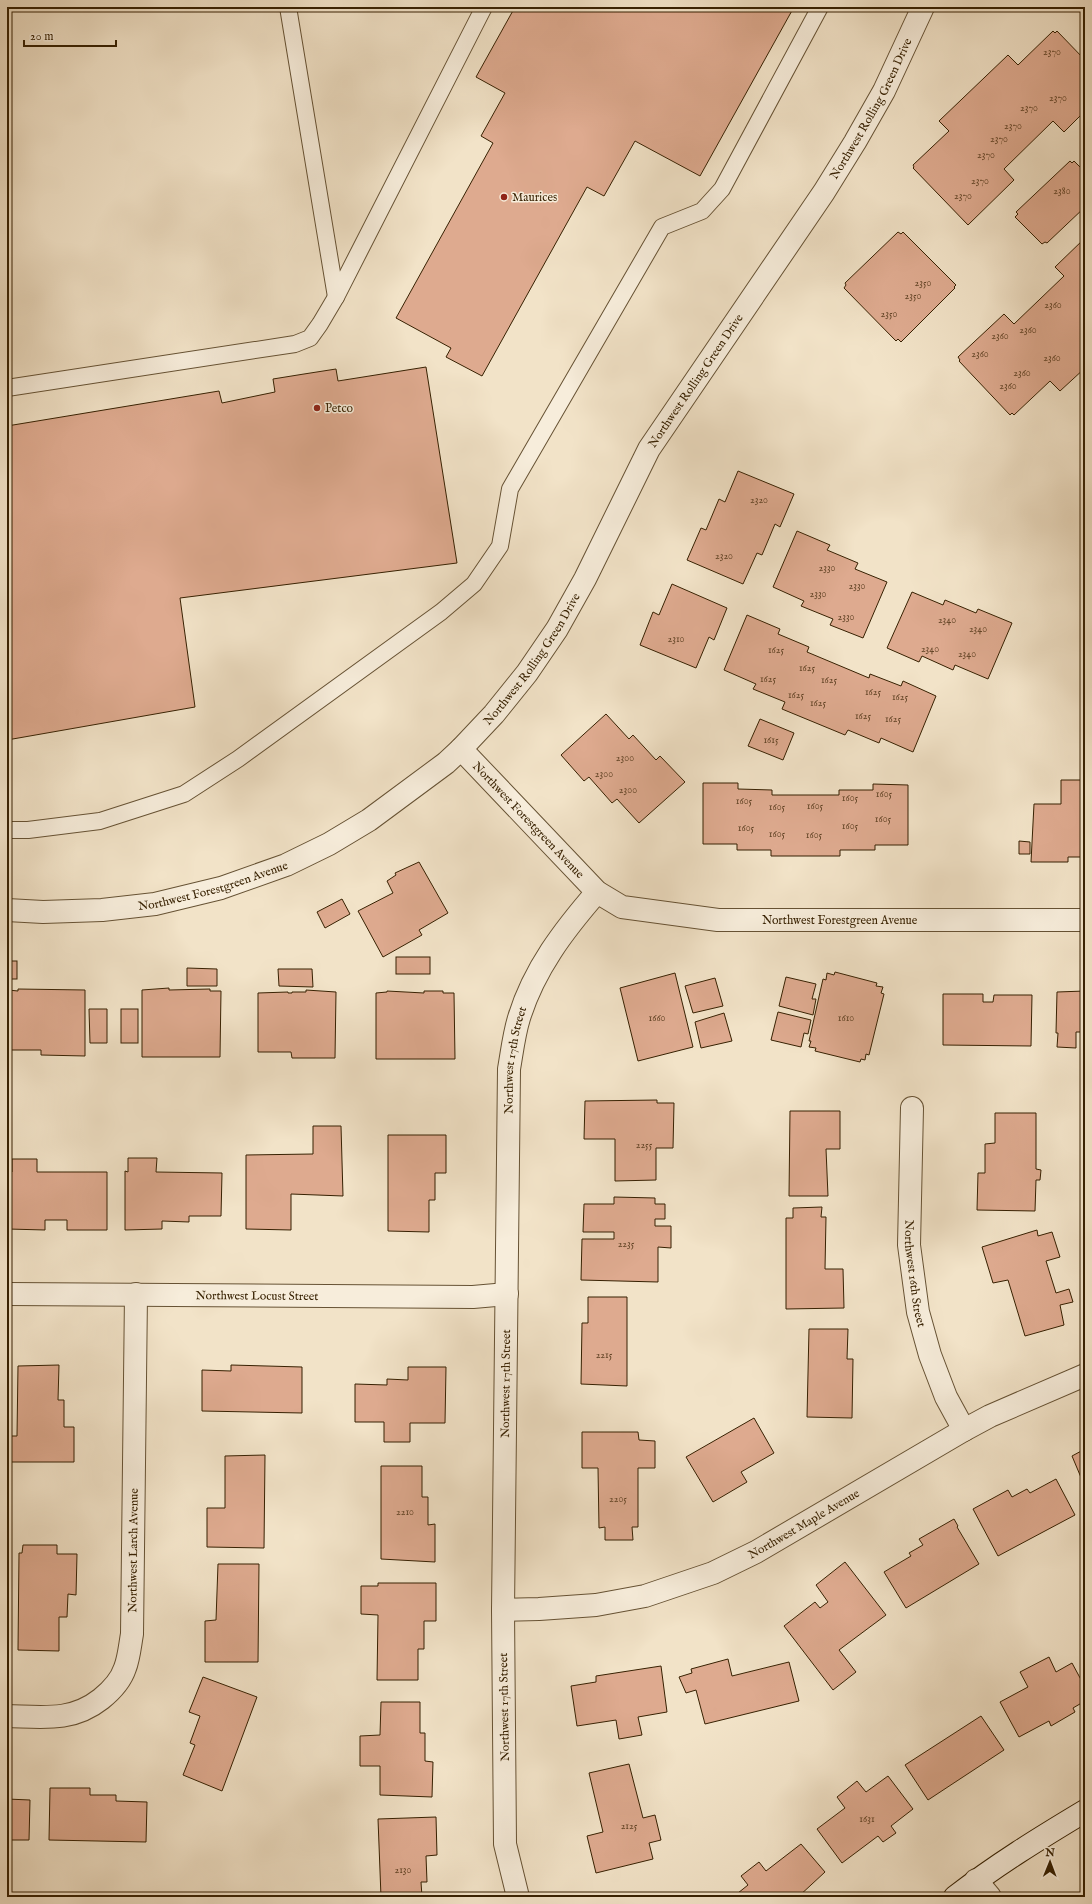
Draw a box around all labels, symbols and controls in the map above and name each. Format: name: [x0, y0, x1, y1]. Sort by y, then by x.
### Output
scale bar: [24, 22, 116, 48]
text: 20 m: [30, 29, 53, 44]
street label: Northwest Rolling Green Drive: [827, 35, 916, 182]
house number: 2370: [1043, 46, 1061, 59]
house number: 2370: [1049, 92, 1067, 105]
house number: 2370: [1020, 102, 1038, 115]
house number: 2370: [1004, 120, 1022, 133]
house number: 2370: [990, 133, 1008, 146]
house number: 2370: [977, 149, 995, 162]
house number: 2370: [971, 175, 989, 188]
house number: 2380: [1053, 185, 1071, 198]
place label: Maurices: [512, 190, 557, 205]
house number: 2370: [954, 190, 972, 203]
marker: Maurices: [499, 192, 509, 202]
house number: 2350: [915, 277, 932, 290]
house number: 2350: [905, 290, 922, 303]
house number: 2360: [1044, 299, 1062, 312]
house number: 2350: [881, 308, 898, 321]
street label: Northwest Rolling Green Drive: [645, 311, 747, 451]
house number: 2360: [1019, 324, 1037, 337]
house number: 2360: [991, 330, 1009, 343]
house number: 2360: [971, 348, 989, 361]
house number: 2360: [1043, 352, 1061, 365]
house number: 2360: [1013, 367, 1031, 380]
house number: 2360: [999, 380, 1017, 393]
place label: Petco: [325, 401, 354, 416]
marker: Petco: [312, 403, 322, 413]
house number: 2320: [750, 494, 768, 507]
house number: 2320: [715, 550, 733, 563]
house number: 2330: [818, 562, 836, 575]
house number: 2330: [848, 580, 866, 593]
house number: 2330: [809, 588, 827, 601]
street label: Northwest Rolling Green Drive: [480, 590, 584, 729]
house number: 2330: [837, 611, 855, 624]
house number: 2340: [938, 614, 956, 627]
house number: 2340: [969, 623, 987, 636]
house number: 2310: [667, 633, 685, 646]
house number: 2340: [921, 643, 939, 656]
house number: 1625: [768, 644, 784, 657]
house number: 2340: [958, 648, 976, 661]
house number: 1625: [799, 662, 815, 675]
house number: 1625: [760, 673, 776, 686]
house number: 1625: [821, 674, 837, 687]
house number: 1625: [865, 686, 881, 699]
house number: 1625: [788, 689, 804, 702]
house number: 1625: [892, 691, 908, 704]
house number: 1625: [810, 697, 826, 710]
house number: 1625: [855, 710, 871, 723]
house number: 1625: [885, 713, 901, 726]
house number: 1615: [763, 734, 779, 747]
house number: 2300: [616, 752, 634, 765]
street label: Northwest Forestgreen Avenue: [469, 759, 588, 882]
house number: 2300: [595, 768, 613, 781]
house number: 2300: [619, 784, 637, 797]
house number: 1605: [876, 788, 893, 801]
house number: 1605: [842, 792, 859, 805]
house number: 1605: [736, 795, 753, 808]
house number: 1605: [807, 800, 824, 813]
house number: 1605: [769, 801, 786, 814]
house number: 1605: [875, 813, 892, 826]
house number: 1605: [842, 820, 859, 833]
house number: 1605: [738, 822, 755, 835]
house number: 1605: [769, 828, 786, 841]
house number: 1605: [806, 829, 823, 842]
street label: Northwest Forestgreen Avenue: [137, 858, 290, 914]
street label: Northwest Forestgreen Avenue: [762, 913, 918, 928]
street label: Northwest 17th Street: [502, 1005, 530, 1114]
house number: 1660: [648, 1012, 666, 1025]
house number: 1610: [838, 1012, 854, 1025]
house number: 2255: [636, 1139, 653, 1152]
street label: Northwest 16th Street: [901, 1220, 929, 1329]
house number: 2235: [618, 1238, 635, 1251]
street label: Northwest Locust Street: [196, 1288, 318, 1304]
street label: Northwest 17th Street: [498, 1329, 514, 1438]
house number: 2215: [596, 1349, 613, 1362]
street label: Northwest Maple Avenue: [746, 1486, 863, 1563]
street label: Northwest Larch Avenue: [125, 1488, 142, 1613]
house number: 2205: [609, 1493, 627, 1506]
house number: 2210: [396, 1506, 414, 1519]
street label: Northwest 17th Street: [496, 1653, 513, 1761]
house number: 1631: [859, 1813, 875, 1826]
house number: 2125: [621, 1820, 638, 1833]
north arrow: [1030, 1842, 1070, 1882]
text: N: [1044, 1846, 1056, 1860]
house number: 2130: [394, 1864, 412, 1877]

